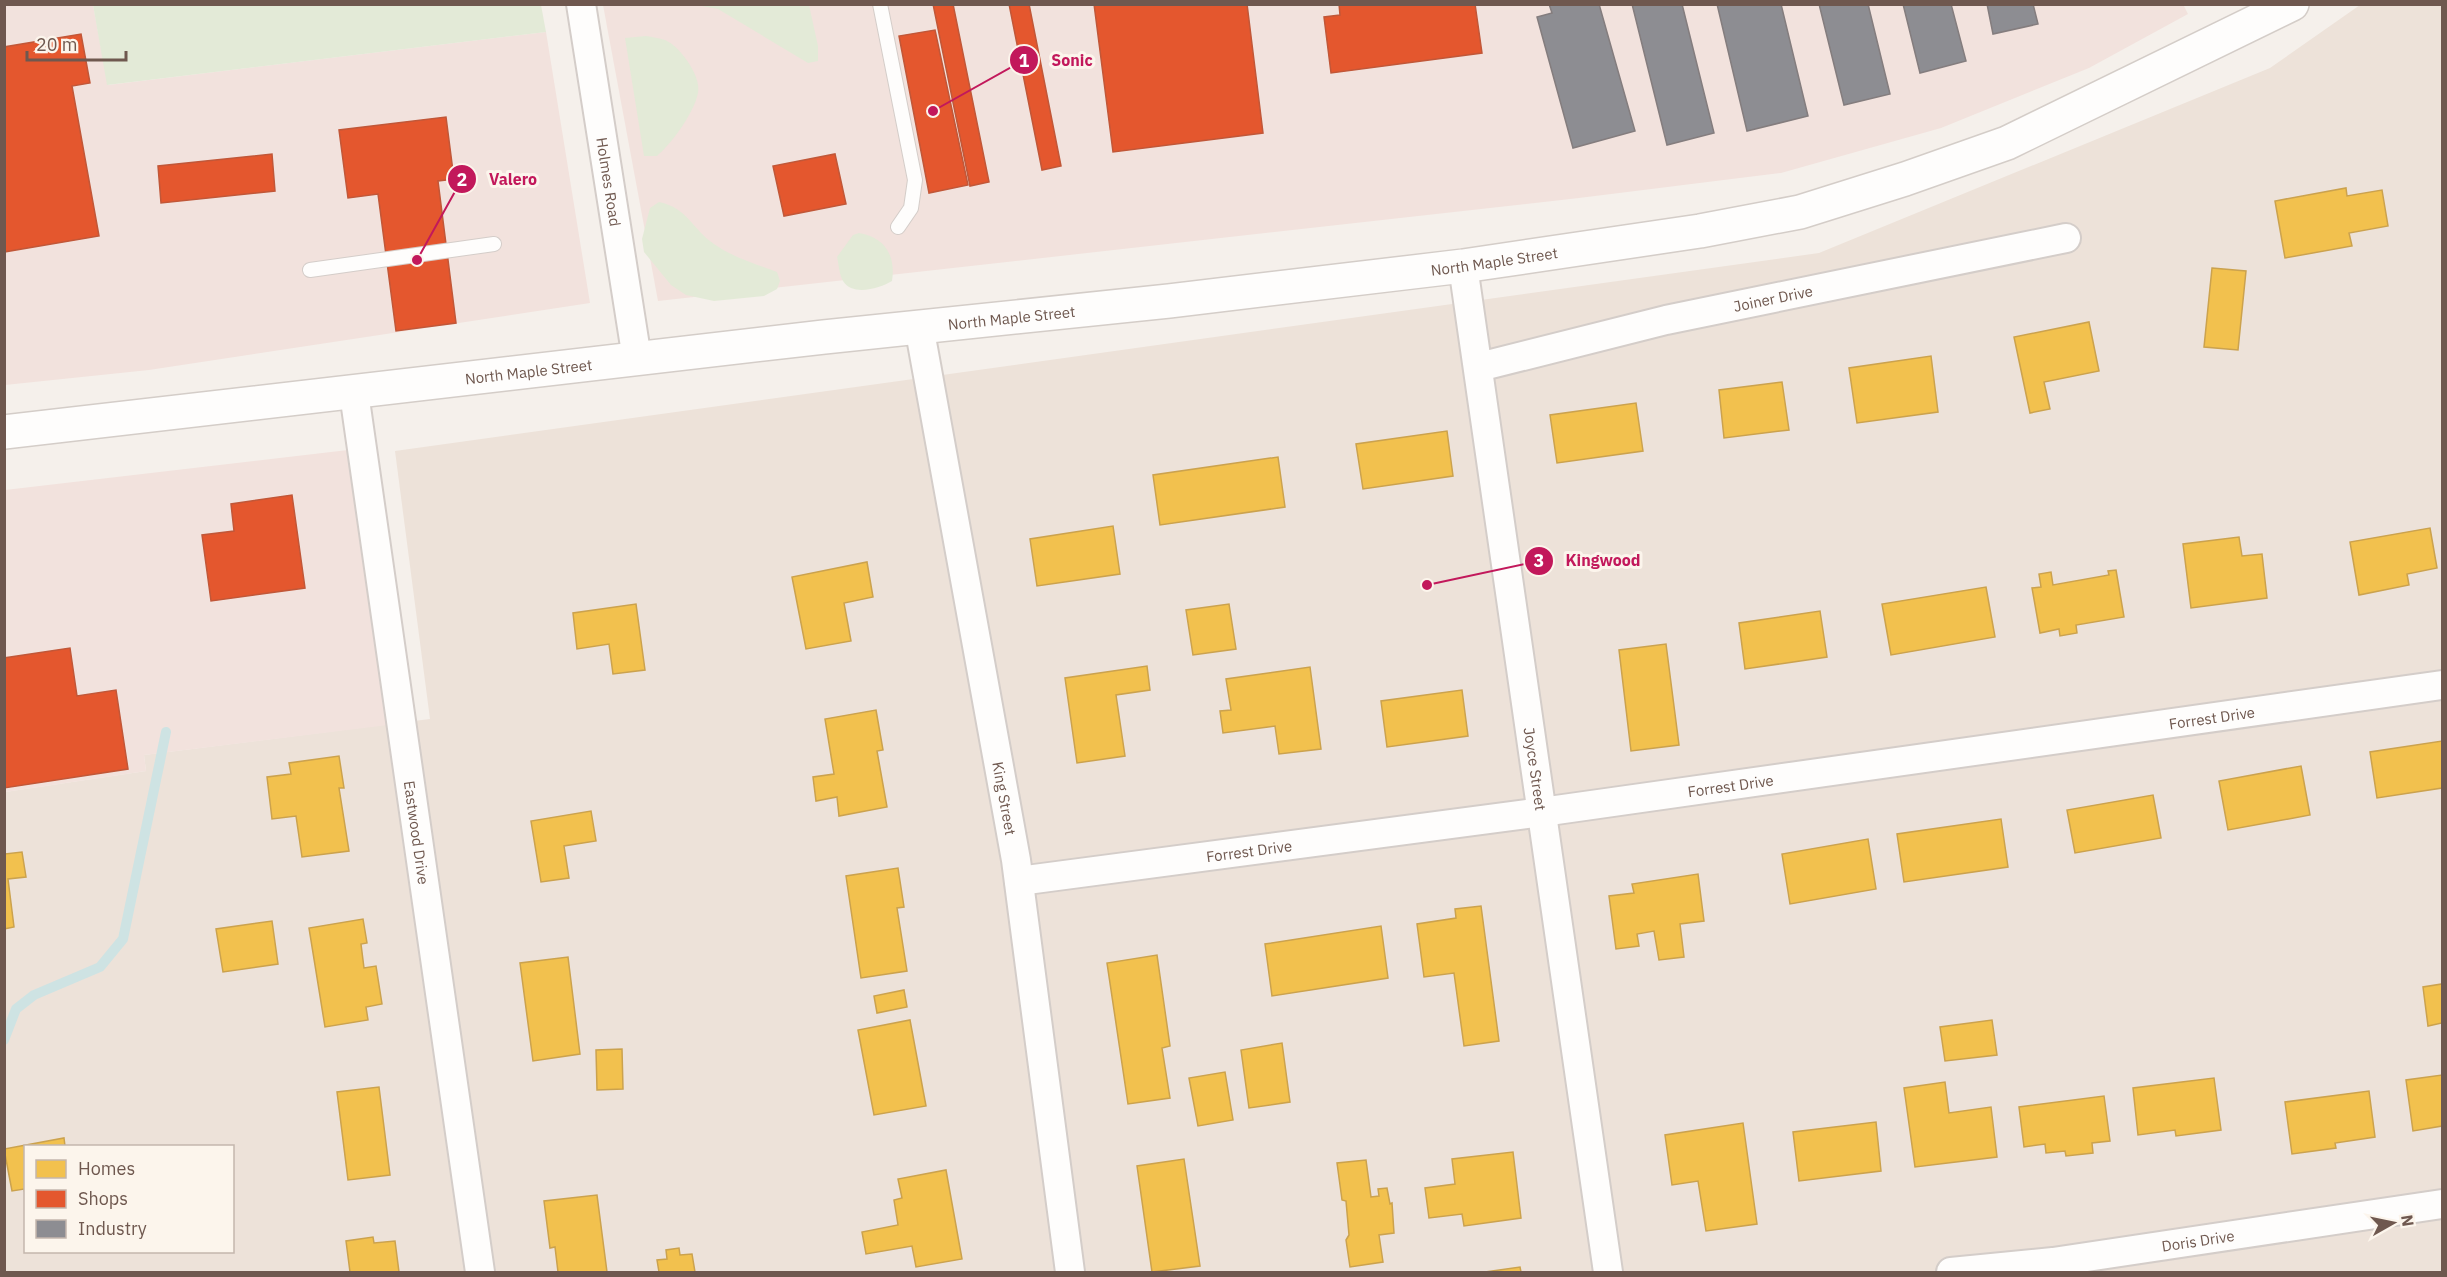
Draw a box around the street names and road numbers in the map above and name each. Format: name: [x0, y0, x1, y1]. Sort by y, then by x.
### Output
street label: Holmes Road: [593, 136, 625, 228]
street label: North Maple Street: [1430, 243, 1559, 279]
street label: Joiner Drive: [1732, 281, 1814, 315]
street label: North Maple Street: [947, 301, 1076, 334]
street label: North Maple Street: [464, 354, 593, 388]
street label: Forrest Drive: [2168, 702, 2256, 733]
street label: Joyce Street: [1520, 726, 1551, 812]
street label: King Street: [989, 760, 1021, 837]
street label: Forrest Drive: [1686, 770, 1775, 801]
street label: Eastwood Drive: [400, 779, 434, 886]
street label: Forrest Drive: [1205, 836, 1293, 866]
street label: Doris Drive: [2160, 1226, 2236, 1255]

